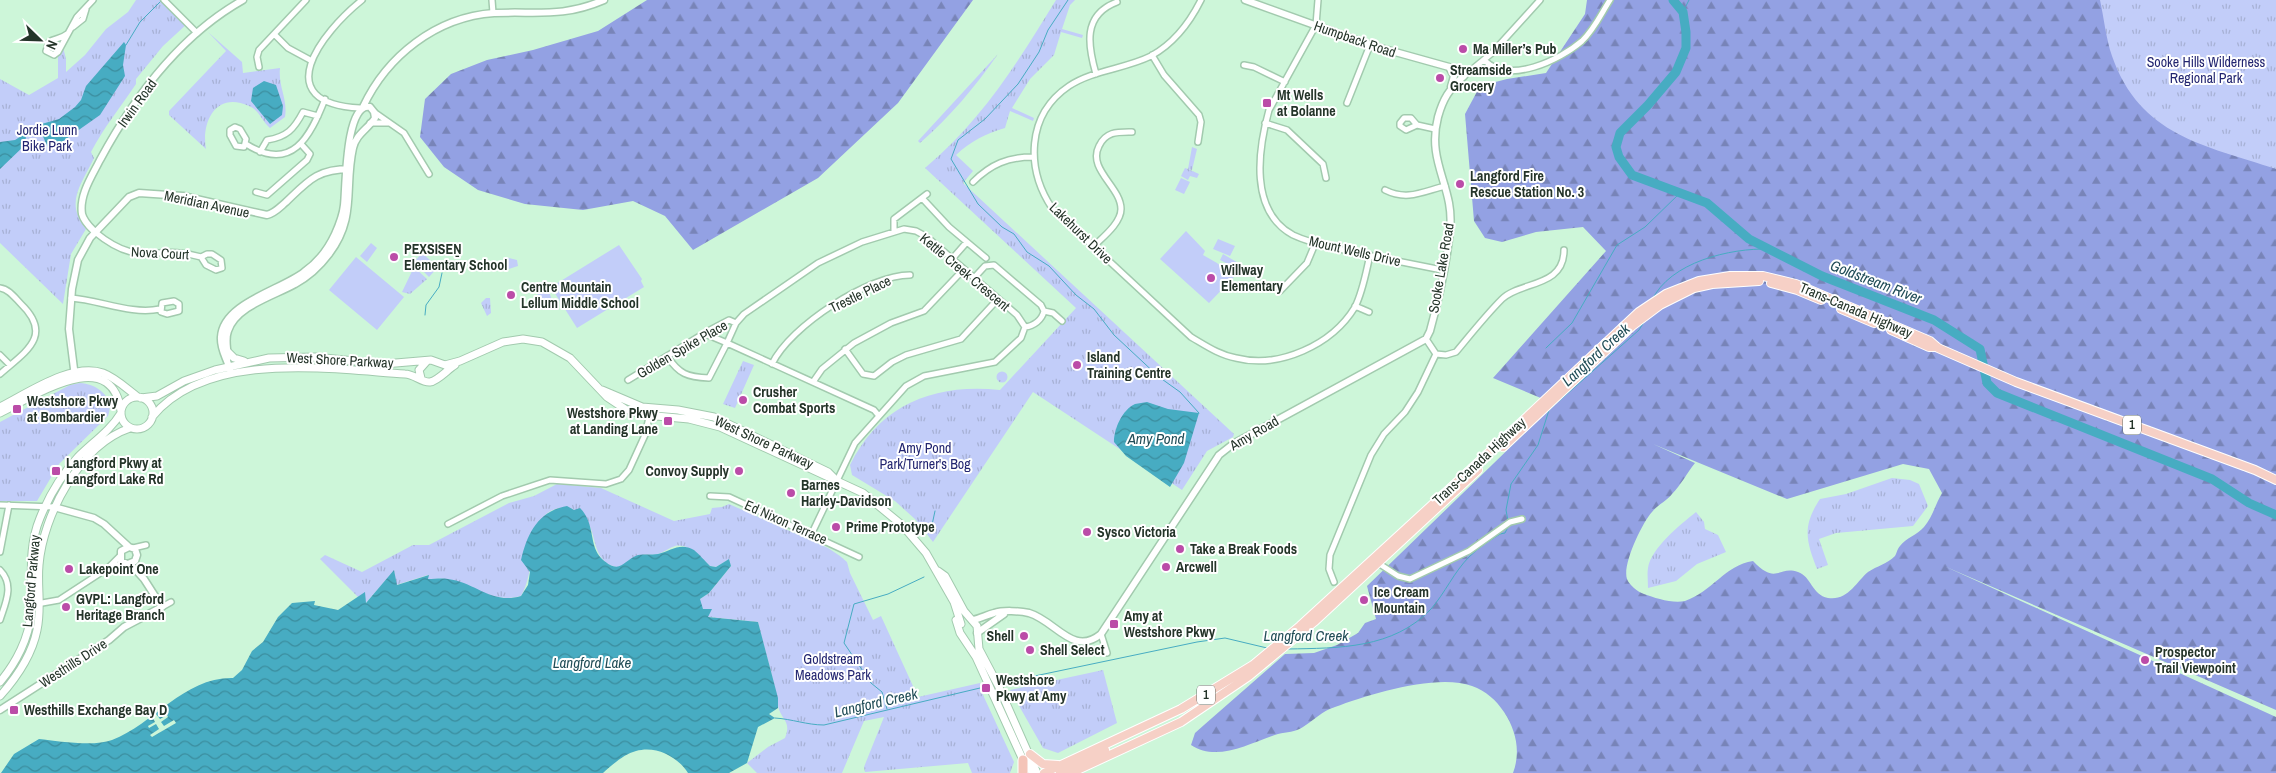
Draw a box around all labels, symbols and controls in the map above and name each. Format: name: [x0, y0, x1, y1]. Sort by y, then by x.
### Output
north arrow: [15, 15, 65, 65]
street label: Humpback Road: [1312, 17, 1398, 61]
text: N: [42, 38, 62, 52]
place label: Ma Miller’s Pub: [1473, 40, 1557, 58]
marker: Ma Miller’s Pub: [1457, 43, 1469, 55]
park label: Sooke Hills Wilderness Regional Park: [2147, 53, 2266, 87]
place label: Streamside Grocery: [1450, 61, 1512, 95]
marker: Streamside Grocery: [1434, 72, 1446, 84]
street label: Irwin Road: [113, 75, 161, 131]
place label: Mt Wells at Bolanne: [1277, 86, 1336, 120]
marker: Mt Wells at Bolanne: [1261, 97, 1273, 109]
park label: Jordie Lunn Bike Park: [17, 121, 77, 155]
place label: Langford Fire Rescue Station No. 3: [1470, 167, 1584, 201]
marker: Langford Fire Rescue Station No. 3: [1454, 178, 1466, 190]
street label: Meridian Avenue: [163, 186, 251, 222]
street label: Lakehurst Drive: [1046, 198, 1116, 268]
street label: Sooke Lake Road: [1424, 221, 1458, 315]
street label: Kettle Creek Crescent: [916, 229, 1014, 315]
street label: Mount Wells Drive: [1307, 232, 1403, 270]
place label: PEXSISEṈ Elementary School: [404, 240, 507, 274]
street label: Nova Court: [131, 242, 189, 264]
marker: PEXSISEṈ Elementary School: [388, 251, 400, 263]
water label: Goldstream River: [1827, 254, 1926, 309]
place label: Willway Elementary: [1221, 261, 1284, 295]
street label: Trestle Place: [826, 271, 894, 317]
marker: Willway Elementary: [1205, 272, 1217, 284]
place label: Centre Mountain Lellum Middle School: [521, 278, 639, 312]
street label: Trans-Canada Highway: [1797, 278, 1915, 342]
marker: Centre Mountain Lellum Middle School: [505, 289, 517, 301]
street label: Golden Spike Place: [634, 316, 730, 382]
water label: Langford Creek: [1557, 318, 1635, 391]
street label: West Shore Parkway: [286, 348, 394, 372]
place label: Island Training Centre: [1087, 348, 1171, 382]
marker: Island Training Centre: [1071, 359, 1083, 371]
place label: Crusher Combat Sports: [753, 383, 835, 417]
place label: Westshore Pkwy at Bombardier: [27, 392, 119, 426]
marker: Crusher Combat Sports: [737, 394, 749, 406]
marker: Westshore Pkwy at Bombardier: [11, 403, 23, 415]
place label: Westshore Pkwy at Landing Lane: [567, 404, 659, 438]
street label: West Shore Parkway: [712, 411, 817, 473]
street label: Amy Road: [1225, 412, 1282, 455]
street label: Trans-Canada Highway: [1429, 413, 1530, 509]
marker: Westshore Pkwy at Landing Lane: [662, 415, 674, 427]
road number: 1: [2123, 416, 2141, 434]
water label: Amy Pond: [1127, 428, 1185, 449]
park label: Amy Pond Park/Turner's Bog: [879, 439, 971, 473]
place label: Langford Pkwy at Langford Lake Rd: [66, 454, 164, 488]
place label: Convoy Supply: [645, 462, 730, 480]
marker: Langford Pkwy at Langford Lake Rd: [50, 465, 62, 477]
marker: Convoy Supply: [733, 465, 745, 477]
place label: Barnes Harley-Davidson: [801, 476, 892, 510]
marker: Barnes Harley-Davidson: [785, 487, 797, 499]
street label: Ed Nixon Terrace: [742, 496, 830, 548]
place label: Prime Prototype: [846, 518, 935, 536]
marker: Prime Prototype: [830, 521, 842, 533]
place label: Sysco Victoria: [1097, 523, 1177, 541]
marker: Sysco Victoria: [1081, 526, 1093, 538]
street label: Langford Parkway: [18, 534, 44, 628]
place label: Take a Break Foods: [1190, 540, 1297, 558]
marker: Take a Break Foods: [1174, 543, 1186, 555]
place label: Arcwell: [1176, 558, 1217, 576]
place label: Lakepoint One: [79, 560, 159, 578]
marker: Arcwell: [1160, 561, 1172, 573]
marker: Lakepoint One: [63, 563, 75, 575]
place label: Ice Cream Mountain: [1374, 583, 1429, 617]
place label: GVPL: Langford Heritage Branch: [76, 590, 165, 624]
marker: Ice Cream Mountain: [1358, 594, 1370, 606]
marker: GVPL: Langford Heritage Branch: [60, 601, 72, 613]
place label: Amy at Westshore Pkwy: [1124, 607, 1216, 641]
marker: Amy at Westshore Pkwy: [1108, 618, 1120, 630]
water label: Langford Creek: [1264, 625, 1349, 646]
place label: Shell: [987, 627, 1014, 645]
marker: Shell: [1018, 630, 1030, 642]
street label: Westhills Drive: [36, 634, 110, 692]
place label: Shell Select: [1040, 641, 1105, 659]
place label: Prospector Trail Viewpoint: [2155, 643, 2236, 677]
marker: Shell Select: [1024, 644, 1036, 656]
park label: Goldstream Meadows Park: [795, 650, 871, 684]
water label: Langford Lake: [553, 652, 631, 673]
marker: Prospector Trail Viewpoint: [2139, 654, 2151, 666]
place label: Westshore Pkwy at Amy: [996, 671, 1067, 705]
marker: Westshore Pkwy at Amy: [980, 682, 992, 694]
water label: Langford Creek: [832, 683, 920, 722]
road number: 1: [1197, 686, 1215, 704]
place label: Westhills Exchange Bay D: [24, 701, 167, 719]
marker: Westhills Exchange Bay D: [8, 704, 20, 716]

